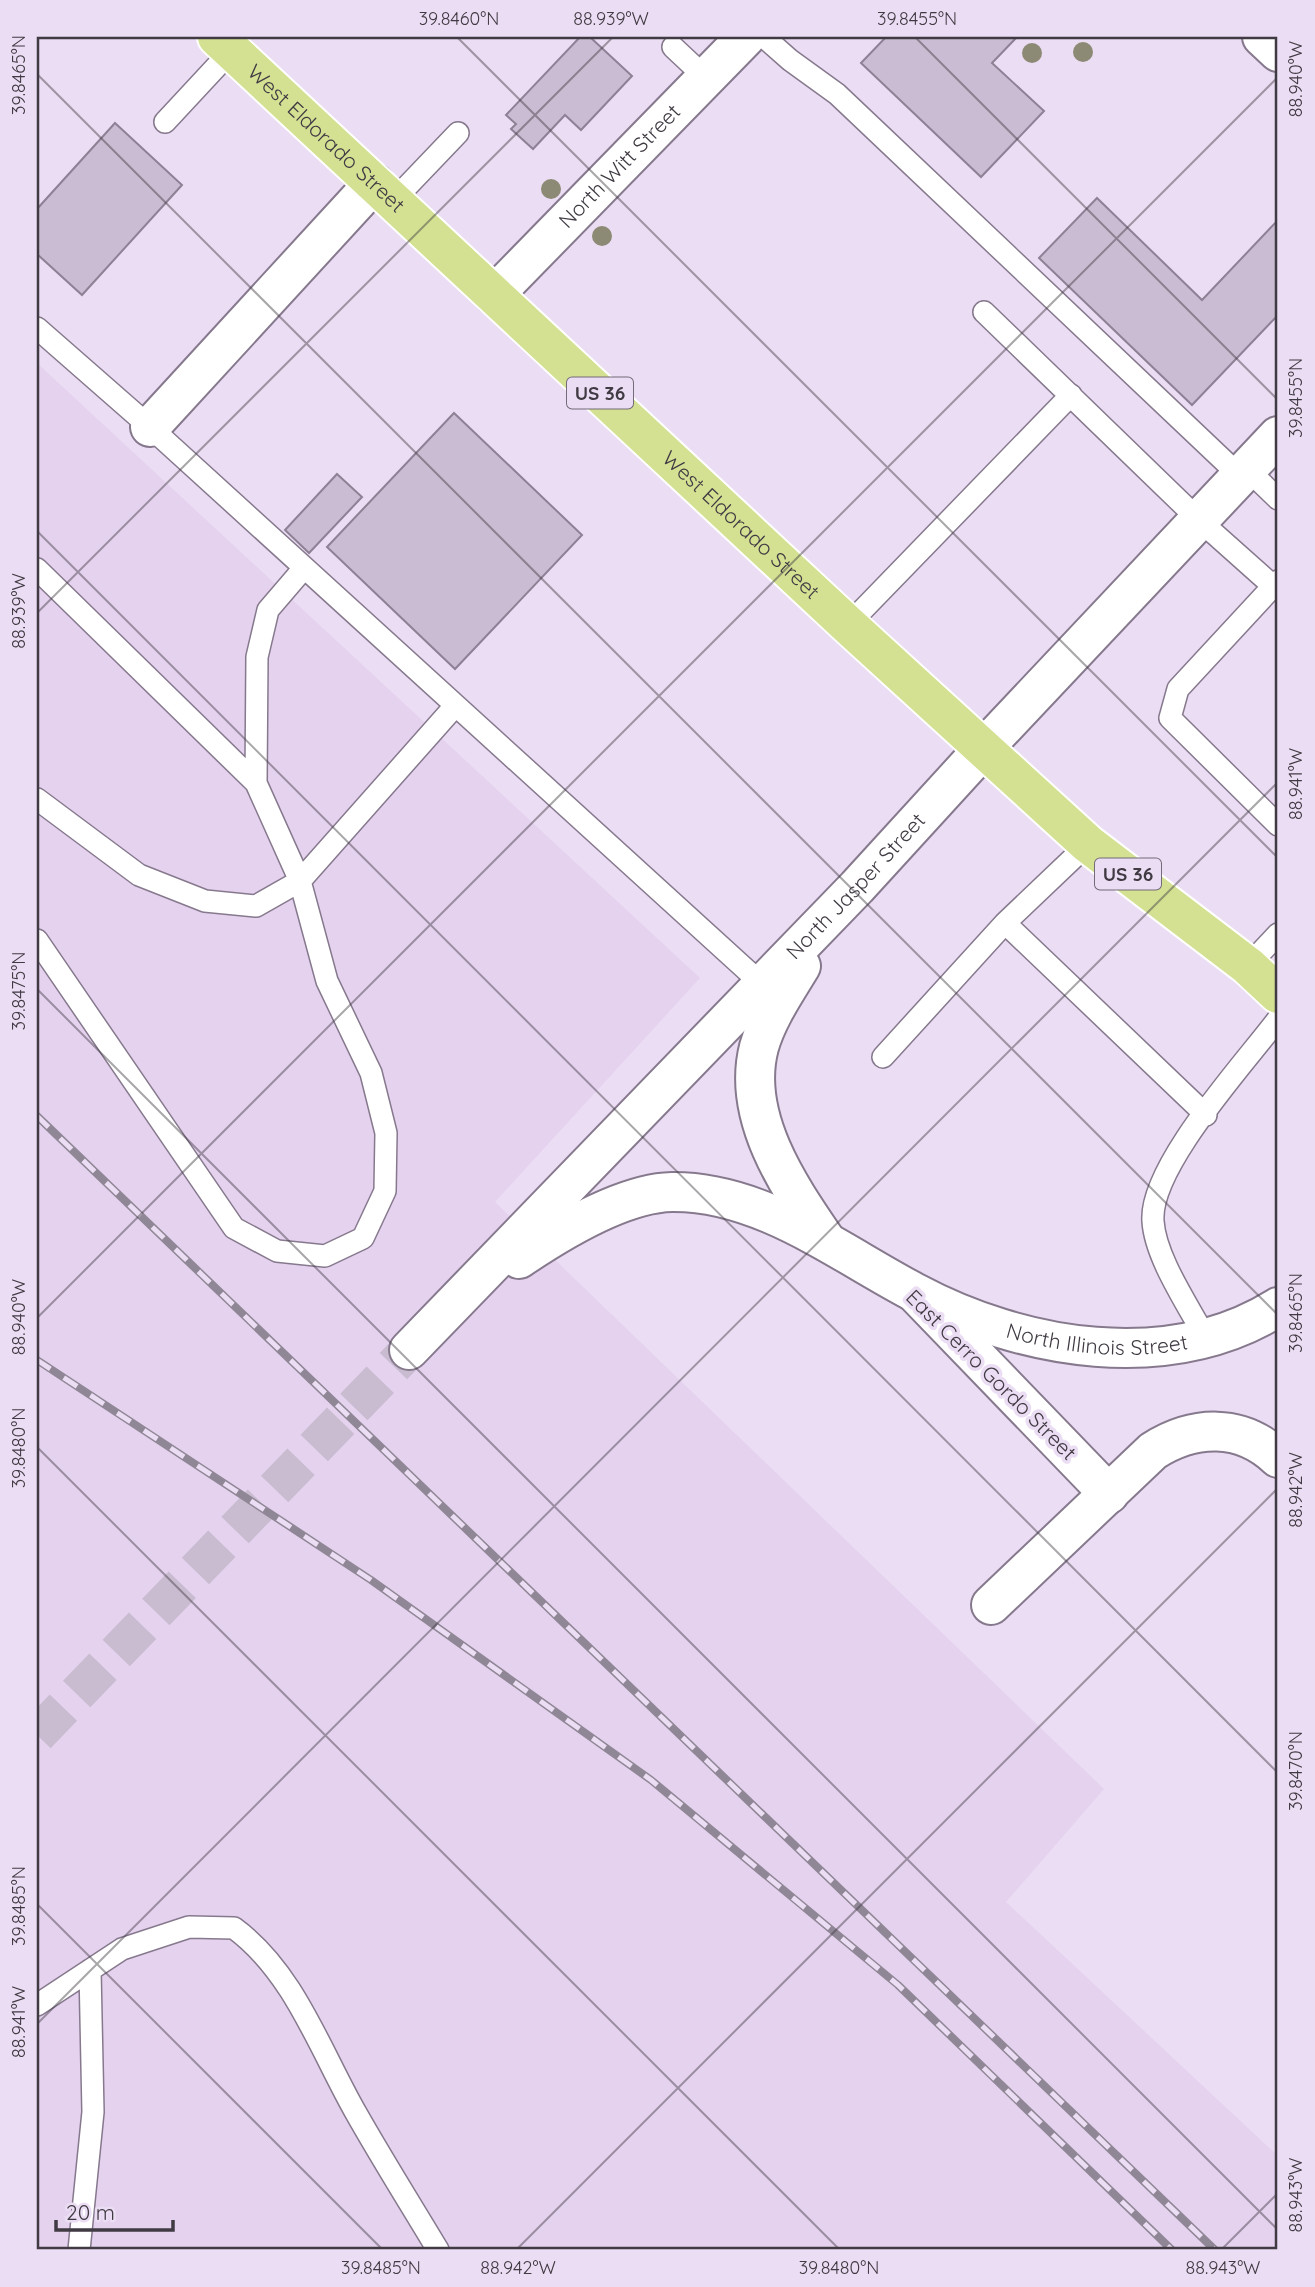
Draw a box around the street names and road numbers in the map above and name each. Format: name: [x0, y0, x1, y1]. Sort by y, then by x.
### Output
street label: West Eldorado Street: [243, 58, 411, 217]
street label: North Witt Street: [553, 98, 685, 233]
road number: US 36: [567, 378, 633, 408]
street label: West Eldorado Street: [657, 445, 826, 604]
street label: North Jasper Street: [780, 807, 930, 964]
road number: US 36: [1095, 859, 1161, 890]
street label: East Cerro Gordo Street: [901, 1284, 1082, 1465]
street label: North Illinois Street: [1004, 1317, 1190, 1360]

